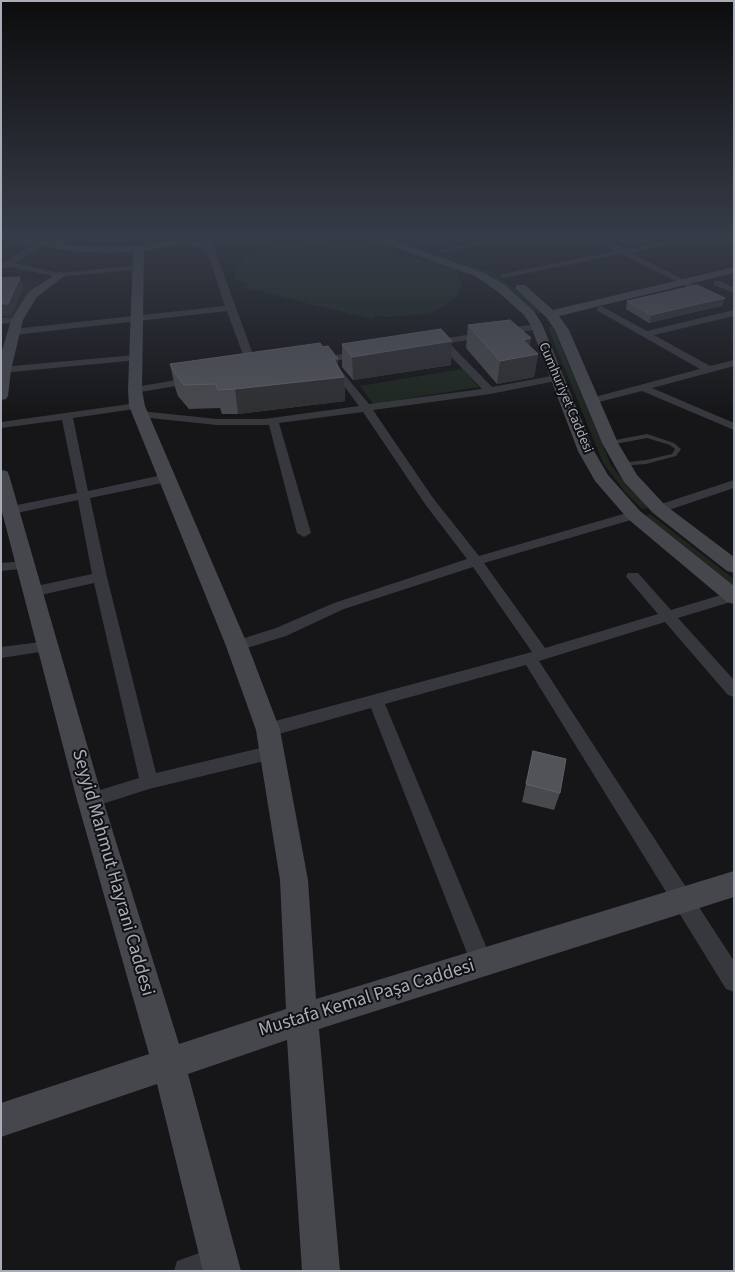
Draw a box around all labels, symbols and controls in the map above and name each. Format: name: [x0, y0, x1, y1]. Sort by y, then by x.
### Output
street label: Cumhuriyet Caddesi: [534, 340, 596, 456]
street label: Seyyid Mahmut Hayrani Caddesi: [66, 747, 158, 999]
street label: Mustafa Kemal Paşa Caddesi: [256, 955, 478, 1043]

